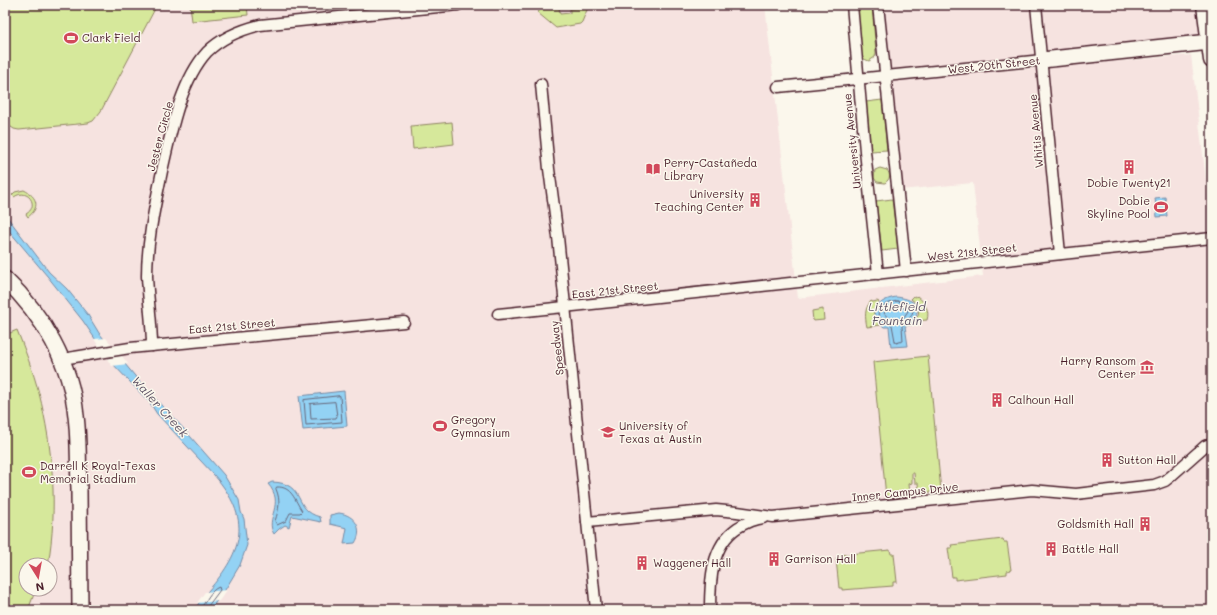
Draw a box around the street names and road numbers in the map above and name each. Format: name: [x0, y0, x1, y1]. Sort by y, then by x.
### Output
street label: West 20th Street: [947, 52, 1041, 77]
street label: University Avenue: [839, 92, 864, 189]
street label: Whitis Avenue: [1025, 93, 1046, 169]
street label: Jester Circle: [143, 99, 176, 172]
street label: West 21st Street: [926, 239, 1018, 264]
street label: East 21st Street: [571, 277, 659, 301]
street label: East 21st Street: [188, 314, 276, 337]
street label: Speedway: [546, 320, 567, 376]
street label: Inner Campus Drive: [851, 478, 959, 505]

